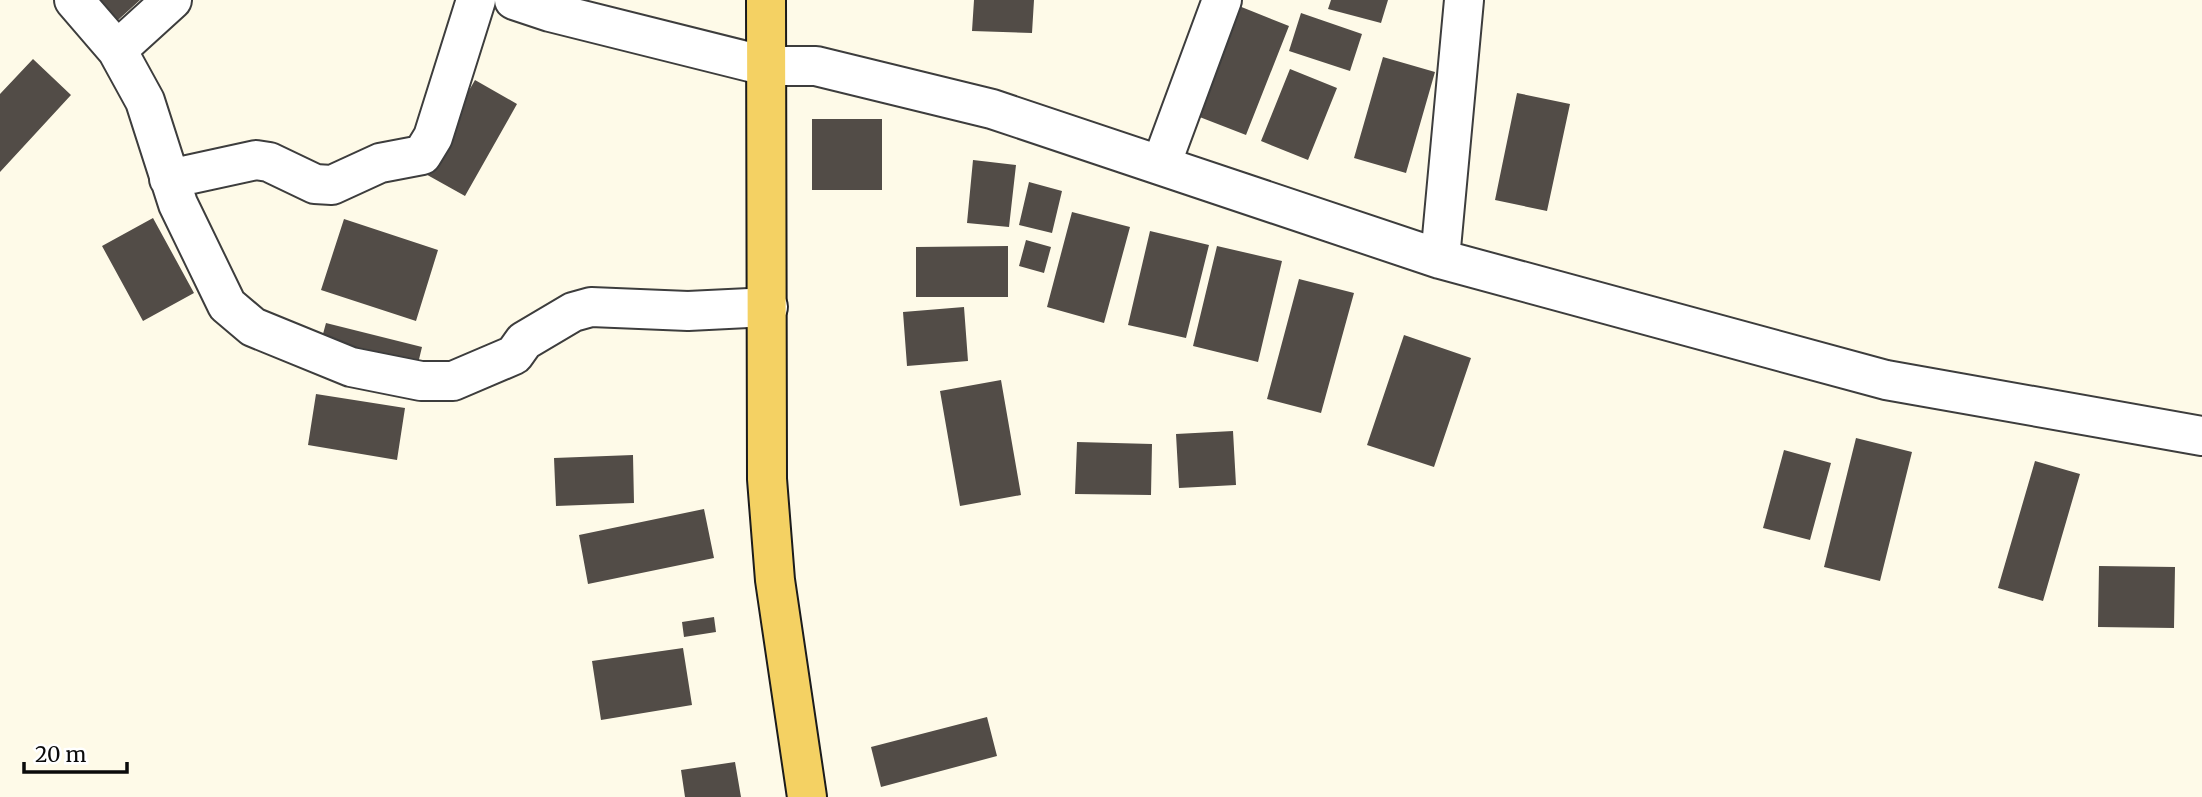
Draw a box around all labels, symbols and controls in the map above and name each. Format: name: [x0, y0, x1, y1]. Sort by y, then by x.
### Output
scale bar: [24, 730, 128, 774]
text: 20 m: [35, 741, 87, 768]

